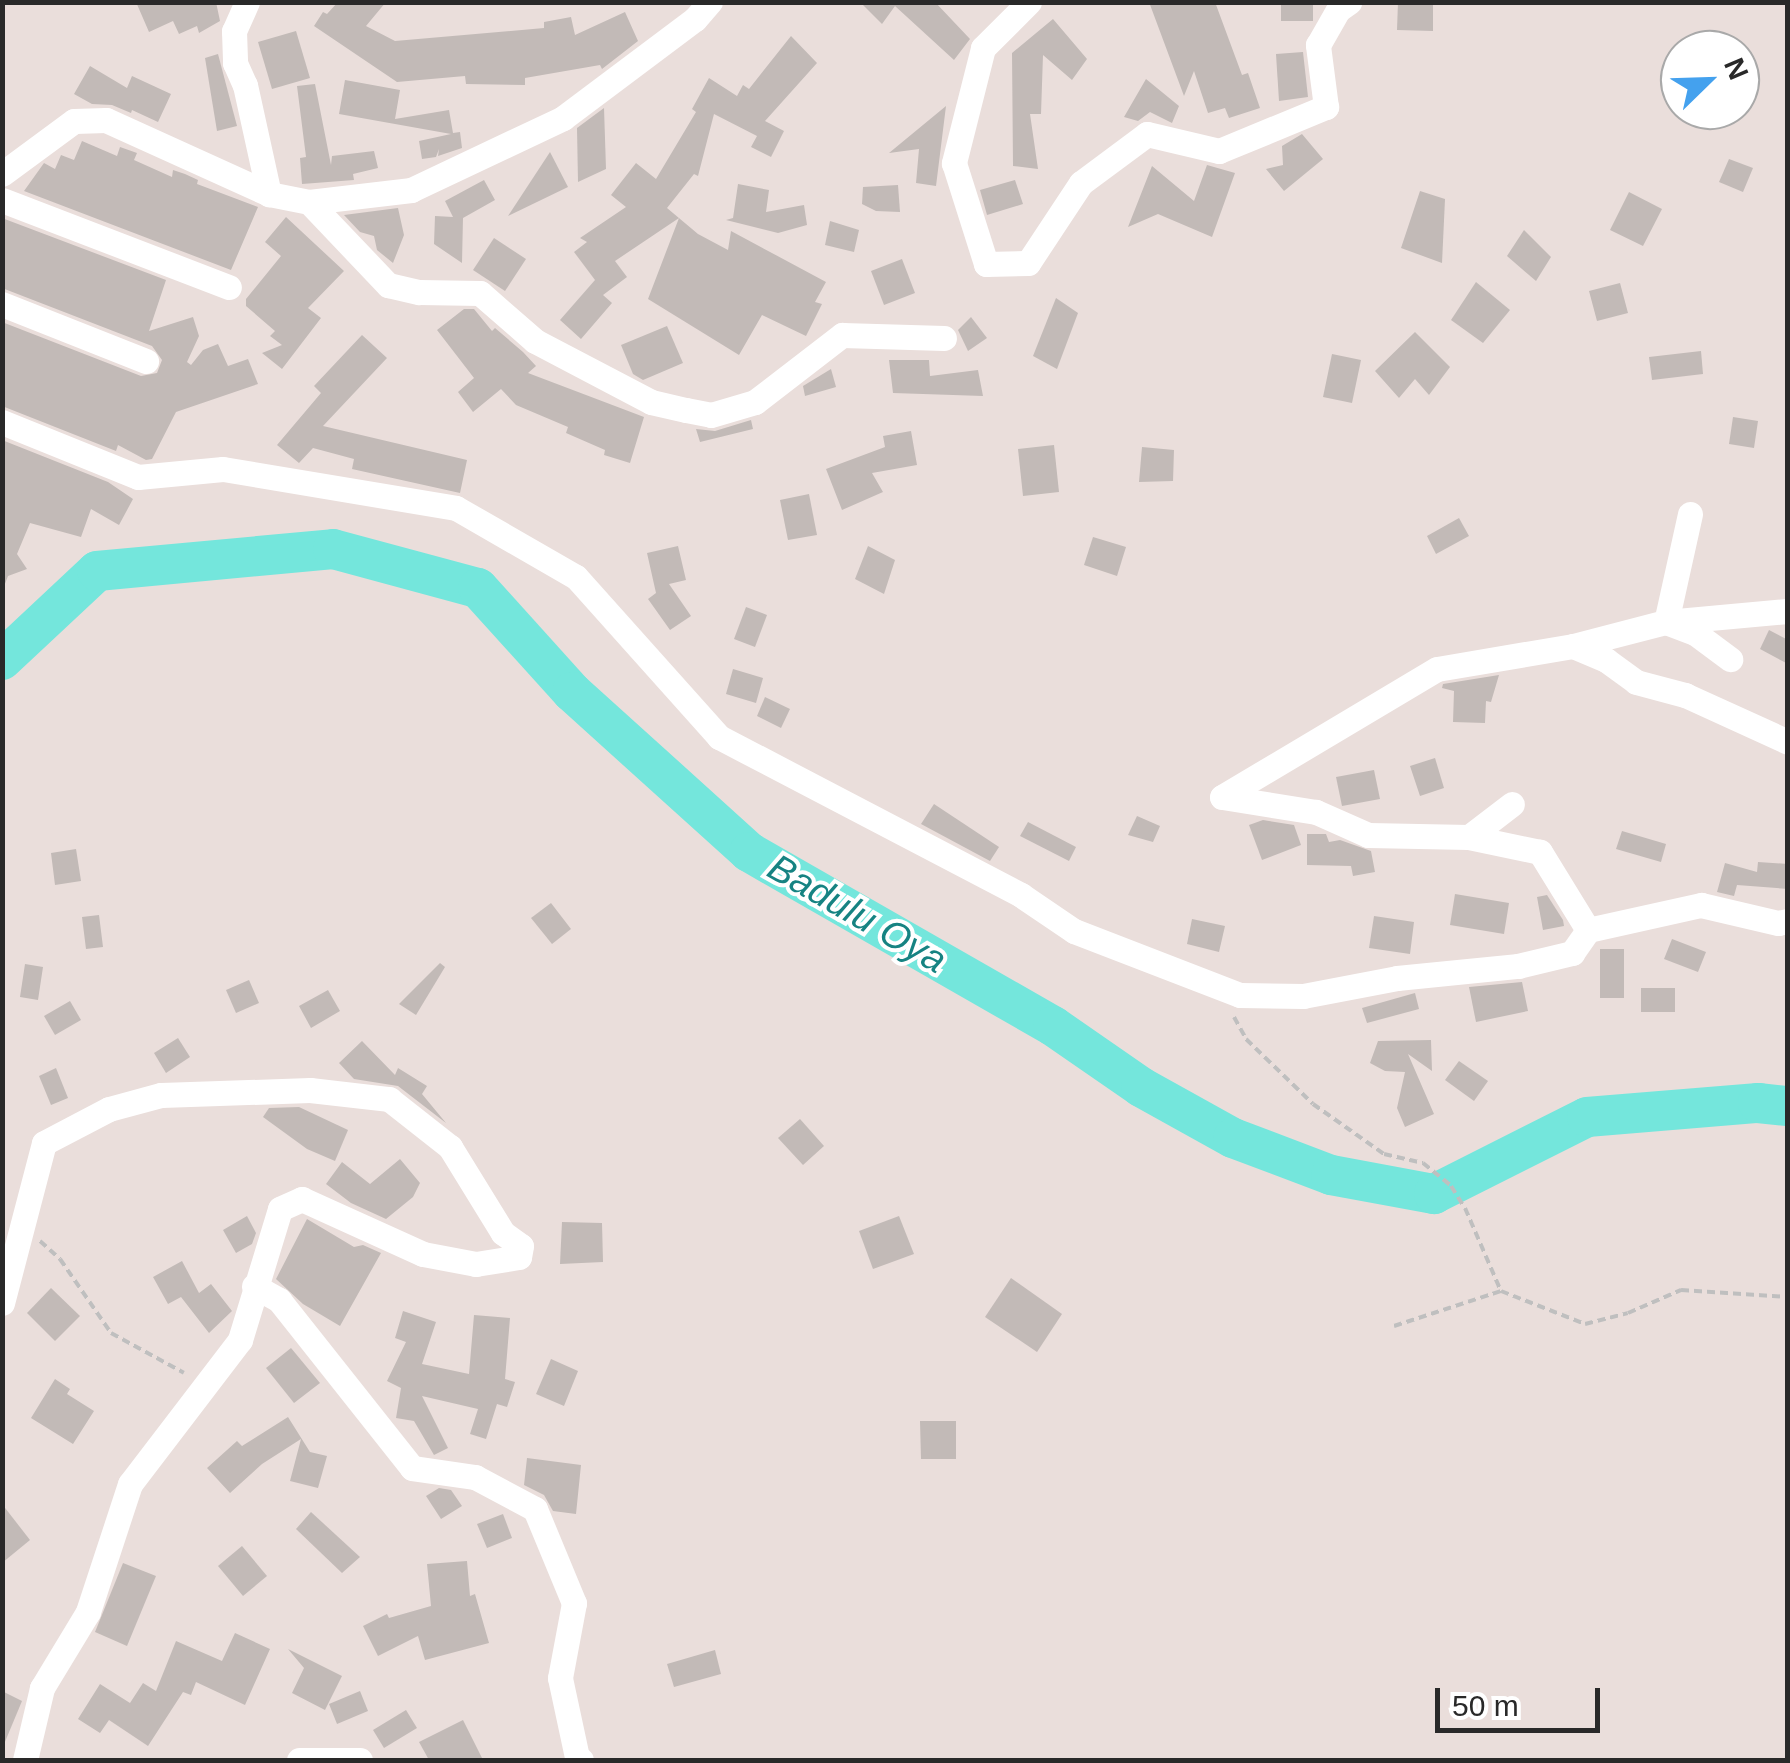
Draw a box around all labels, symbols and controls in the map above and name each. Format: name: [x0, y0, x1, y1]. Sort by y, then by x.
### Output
north arrow: [1660, 30, 1760, 130]
text: N: [1718, 53, 1754, 84]
water label: Badulu Oya: [760, 845, 954, 983]
scale bar: [1440, 1668, 1605, 1730]
text: 50 m: [1452, 1689, 1519, 1722]

